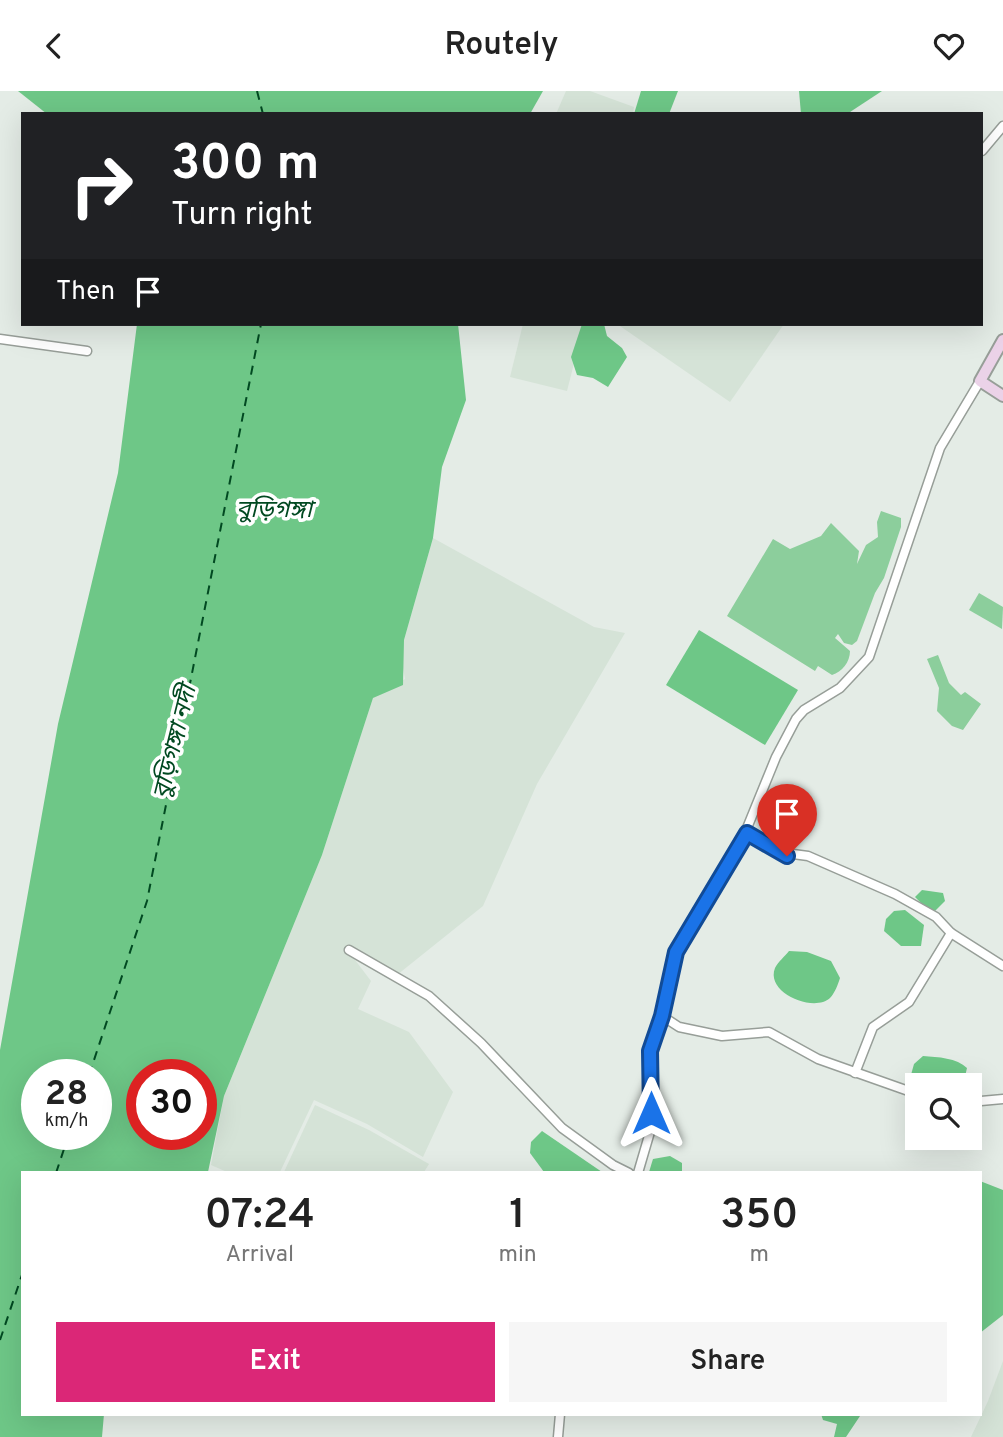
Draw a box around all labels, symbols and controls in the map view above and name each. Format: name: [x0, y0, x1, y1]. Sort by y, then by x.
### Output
text: Routely: [444, 26, 559, 66]
icon: back: [35, 27, 73, 65]
icon: heart: [930, 27, 968, 65]
text: 300 m: [171, 135, 319, 197]
icon: right: [56, 140, 147, 231]
text: Turn right: [171, 196, 313, 236]
icon: arrive: [129, 273, 167, 311]
text: Then: [56, 276, 115, 309]
water label: বুড়িগঙ্গা: [236, 495, 317, 526]
water label: বুড়িগঙ্গা নদী: [146, 678, 206, 802]
pin: [757, 784, 817, 856]
icon: arrive: [768, 795, 806, 833]
speed limit sign: 30: [126, 1059, 217, 1150]
text: 28: [45, 1073, 88, 1117]
map controls: [905, 1073, 982, 1150]
button: search: [905, 1073, 982, 1150]
position arrow: [614, 1076, 688, 1150]
text: km/h: [45, 1110, 88, 1133]
text: 07:24: [204, 1190, 315, 1243]
text: 1: [509, 1190, 526, 1243]
text: 350: [720, 1190, 799, 1243]
text: Arrival: [225, 1241, 294, 1270]
text: min: [498, 1241, 537, 1270]
text: m: [750, 1241, 769, 1270]
button: Exit: [56, 1322, 495, 1402]
button: Share: [509, 1322, 947, 1402]

